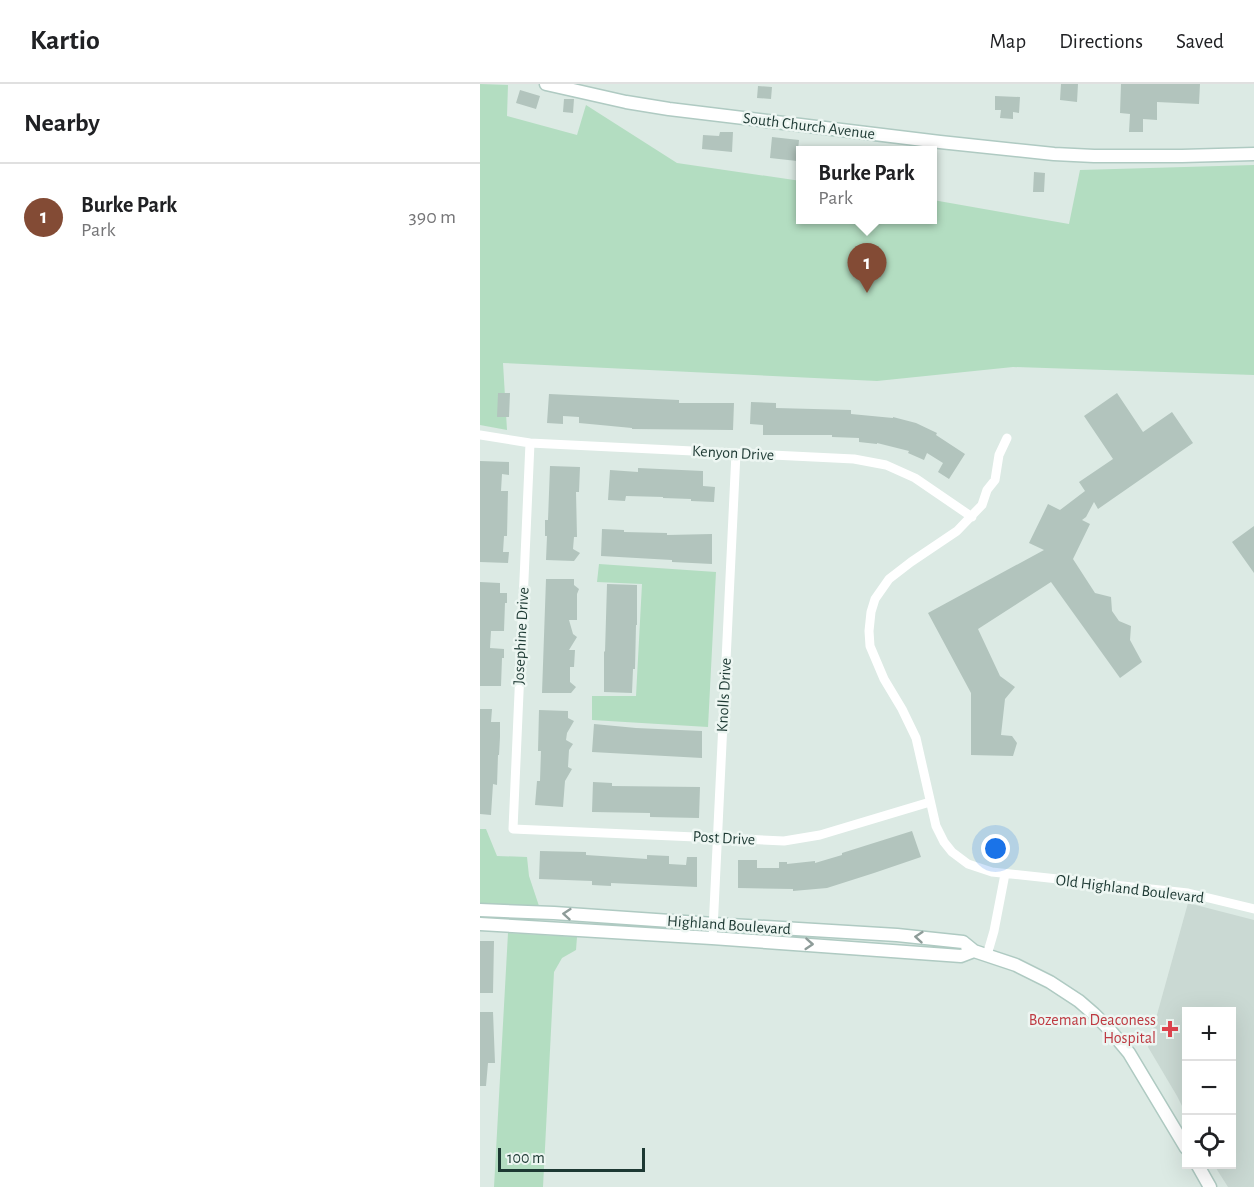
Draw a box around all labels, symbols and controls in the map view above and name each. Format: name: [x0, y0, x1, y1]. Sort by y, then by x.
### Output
text: Kartio: [30, 27, 100, 55]
text: Map: [990, 31, 1026, 52]
text: Directions: [1059, 31, 1143, 52]
text: Saved: [1176, 31, 1224, 52]
text: Nearby: [24, 110, 100, 136]
street label: South Church Avenue: [742, 110, 876, 142]
popup: [796, 146, 937, 224]
text: Burke Park: [818, 162, 915, 184]
text: Park: [818, 188, 853, 208]
text: Burke Park: [81, 194, 177, 216]
text: 1: [40, 207, 47, 227]
text: 390 m: [409, 207, 456, 227]
text: Park: [81, 220, 116, 240]
pin: 1: [848, 244, 886, 293]
street label: Kenyon Drive: [691, 443, 774, 464]
street label: Josephine Drive: [510, 587, 532, 685]
street label: Knolls Drive: [714, 657, 734, 733]
street label: Post Drive: [692, 828, 756, 848]
your location: [981, 834, 1010, 863]
street label: Old Highland Boulevard: [1055, 872, 1205, 906]
one-way arrow: [563, 908, 572, 921]
street label: Highland Boulevard: [666, 913, 792, 937]
one-way arrow: [915, 931, 924, 944]
one-way arrow: [805, 938, 814, 951]
map controls: [1182, 1007, 1236, 1169]
button: +: [1182, 1007, 1236, 1061]
place label: Bozeman Deaconess Hospital: [1029, 1012, 1156, 1046]
marker: Bozeman Deaconess Hospital: [1161, 1020, 1179, 1038]
button: −: [1182, 1061, 1236, 1115]
button: locate: [1182, 1115, 1236, 1169]
scale bar: [498, 1145, 645, 1172]
text: 100 m: [507, 1150, 545, 1166]

